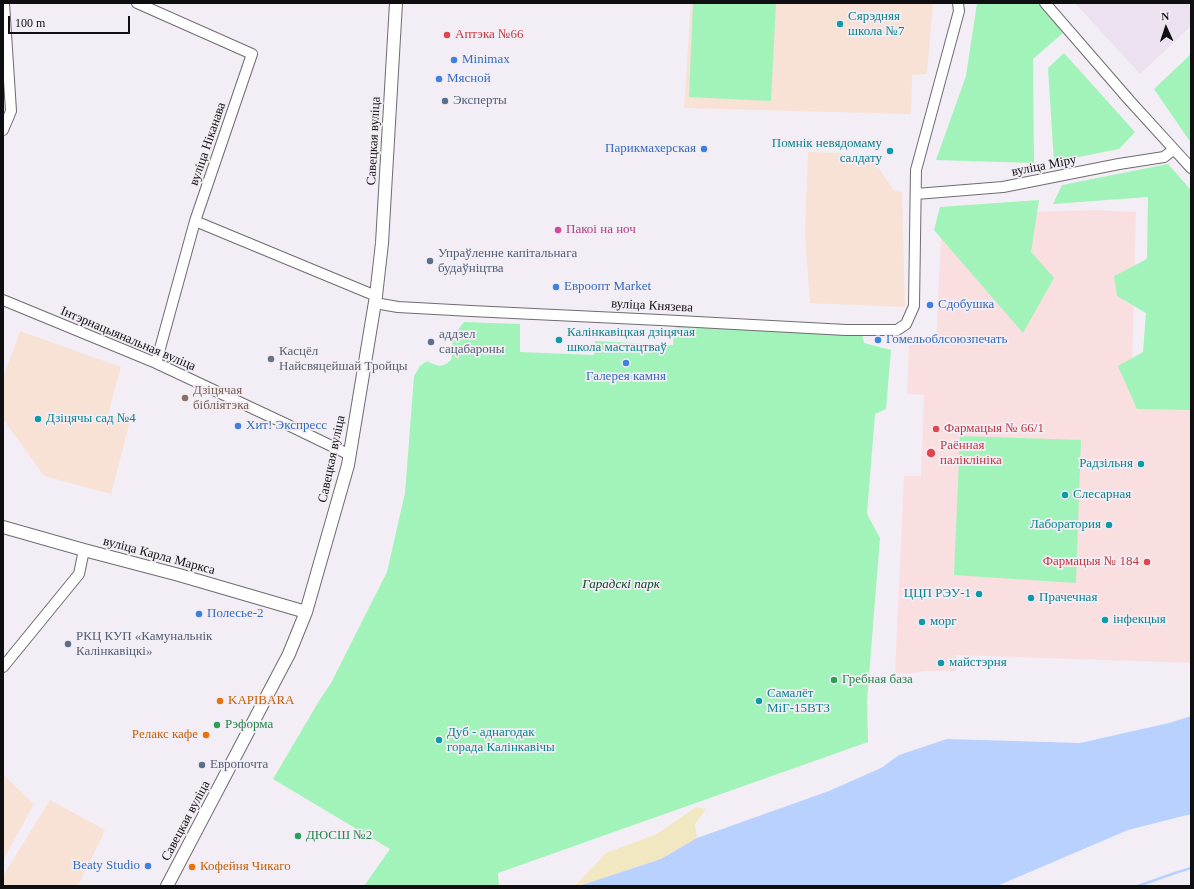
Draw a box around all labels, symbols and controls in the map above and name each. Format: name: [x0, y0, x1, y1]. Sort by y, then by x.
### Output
scale bar: [10, 8, 132, 34]
north arrow: [1146, 8, 1186, 48]
place label: Сярэдняя школа №7: [848, 9, 904, 40]
text: N: [1161, 10, 1170, 22]
text: 100 m: [15, 16, 45, 30]
marker: Сярэдняя школа №7: [835, 19, 845, 29]
place label: Аптэка №66: [455, 27, 523, 43]
marker: Аптэка №66: [442, 30, 452, 40]
place label: Minimax: [462, 52, 510, 68]
marker: Minimax: [449, 55, 459, 65]
place label: Мясной: [447, 71, 491, 87]
marker: Мясной: [434, 74, 444, 84]
place label: Эксперты: [453, 93, 507, 109]
street label: Савецкая вуліца: [364, 96, 384, 186]
marker: Эксперты: [440, 96, 450, 106]
street label: вуліца Ніканава: [186, 100, 230, 188]
place label: Помнік невядомаму салдату: [772, 136, 882, 167]
place label: Парикмахерская: [605, 141, 696, 157]
marker: Парикмахерская: [699, 144, 709, 154]
marker: Помнік невядомаму салдату: [885, 146, 895, 156]
street label: вуліца Міру: [1010, 152, 1078, 180]
place label: Пакоі на ноч: [566, 222, 636, 238]
marker: Пакоі на ноч: [553, 225, 563, 235]
place label: Упраўленне капітальнага будаўніцтва: [438, 246, 577, 277]
marker: Упраўленне капітальнага будаўніцтва: [425, 256, 435, 266]
place label: Евроопт Market: [564, 279, 651, 295]
marker: Евроопт Market: [551, 282, 561, 292]
street label: вуліца Князева: [611, 296, 693, 316]
place label: Сдобушка: [938, 297, 994, 313]
marker: Сдобушка: [925, 300, 935, 310]
street label: Інтэрнацыянальная вуліца: [58, 303, 198, 375]
place label: Калінкавіцкая дзіцячая школа мастацтваў: [567, 325, 695, 356]
place label: аддзел сацабароны: [439, 327, 505, 358]
place label: Гомельоблсоюзпечать: [886, 332, 1007, 348]
marker: Калінкавіцкая дзіцячая школа мастацтваў: [554, 335, 564, 345]
marker: Гомельоблсоюзпечать: [873, 335, 883, 345]
marker: аддзел сацабароны: [426, 337, 436, 347]
place label: Касцёл Найсвяцейшай Тройцы: [279, 344, 408, 375]
marker: Касцёл Найсвяцейшай Тройцы: [266, 354, 276, 364]
marker: Галерея камня: [621, 358, 631, 368]
place label: Галерея камня: [586, 369, 666, 385]
place label: Дзіцячая бібліятэка: [193, 383, 249, 414]
marker: Дзіцячая бібліятэка: [180, 393, 190, 403]
place label: Дзіцячы сад №4: [46, 411, 136, 427]
marker: Дзіцячы сад №4: [33, 414, 43, 424]
street label: Савецкая вуліца: [315, 414, 349, 504]
place label: Хит! Экспресс: [246, 418, 327, 434]
marker: Хит! Экспресс: [233, 421, 243, 431]
place label: Фармацыя № 66/1: [944, 421, 1044, 437]
marker: Фармацыя № 66/1: [931, 424, 941, 434]
place label: Раённая паліклініка: [940, 438, 1002, 469]
marker: Раённая паліклініка: [925, 447, 937, 459]
place label: Радзільня: [1079, 456, 1133, 472]
marker: Радзільня: [1136, 459, 1146, 469]
place label: Слесарная: [1073, 487, 1131, 503]
marker: Слесарная: [1060, 490, 1070, 500]
place label: Лаборатория: [1030, 517, 1101, 533]
marker: Лаборатория: [1104, 520, 1114, 530]
street label: вуліца Карла Маркса: [101, 534, 217, 578]
place label: Фармацыя № 184: [1043, 554, 1139, 570]
marker: Фармацыя № 184: [1142, 557, 1152, 567]
park label: Гарадскі парк: [582, 577, 660, 593]
place label: ЦЦП РЭУ-1: [904, 586, 971, 602]
marker: ЦЦП РЭУ-1: [974, 589, 984, 599]
place label: Прачечная: [1039, 590, 1097, 606]
marker: Прачечная: [1026, 593, 1036, 603]
place label: Полесье-2: [207, 606, 264, 622]
marker: Полесье-2: [194, 609, 204, 619]
place label: інфекцыя: [1113, 612, 1166, 628]
place label: морг: [930, 614, 957, 630]
marker: інфекцыя: [1100, 615, 1110, 625]
marker: морг: [917, 617, 927, 627]
place label: РКЦ КУП «Камунальнік Калінкавіцкі»: [76, 629, 212, 660]
marker: РКЦ КУП «Камунальнік Калінкавіцкі»: [63, 639, 73, 649]
place label: майстэрня: [949, 655, 1007, 671]
marker: майстэрня: [936, 658, 946, 668]
place label: Гребная база: [842, 672, 913, 688]
marker: Гребная база: [829, 675, 839, 685]
place label: Самалёт МіГ-15ВТЗ: [767, 686, 830, 717]
place label: KAPIBARA: [228, 693, 294, 709]
marker: KAPIBARA: [215, 696, 225, 706]
marker: Самалёт МіГ-15ВТЗ: [754, 696, 764, 706]
place label: Рэформа: [225, 717, 273, 733]
marker: Рэформа: [212, 720, 222, 730]
place label: Дуб - аднагодак горада Калінкавічы: [447, 725, 555, 756]
place label: Релакс кафе: [132, 727, 198, 743]
marker: Релакс кафе: [201, 730, 211, 740]
marker: Дуб - аднагодак горада Калінкавічы: [434, 735, 444, 745]
place label: Европочта: [210, 757, 268, 773]
marker: Европочта: [197, 760, 207, 770]
street label: Савецкая вуліца: [158, 778, 214, 864]
place label: ДЮСШ №2: [306, 828, 372, 844]
marker: ДЮСШ №2: [293, 831, 303, 841]
place label: Beaty Studio: [72, 858, 140, 874]
place label: Кофейня Чикаго: [200, 859, 291, 875]
marker: Beaty Studio: [143, 861, 153, 871]
marker: Кофейня Чикаго: [187, 862, 197, 872]

